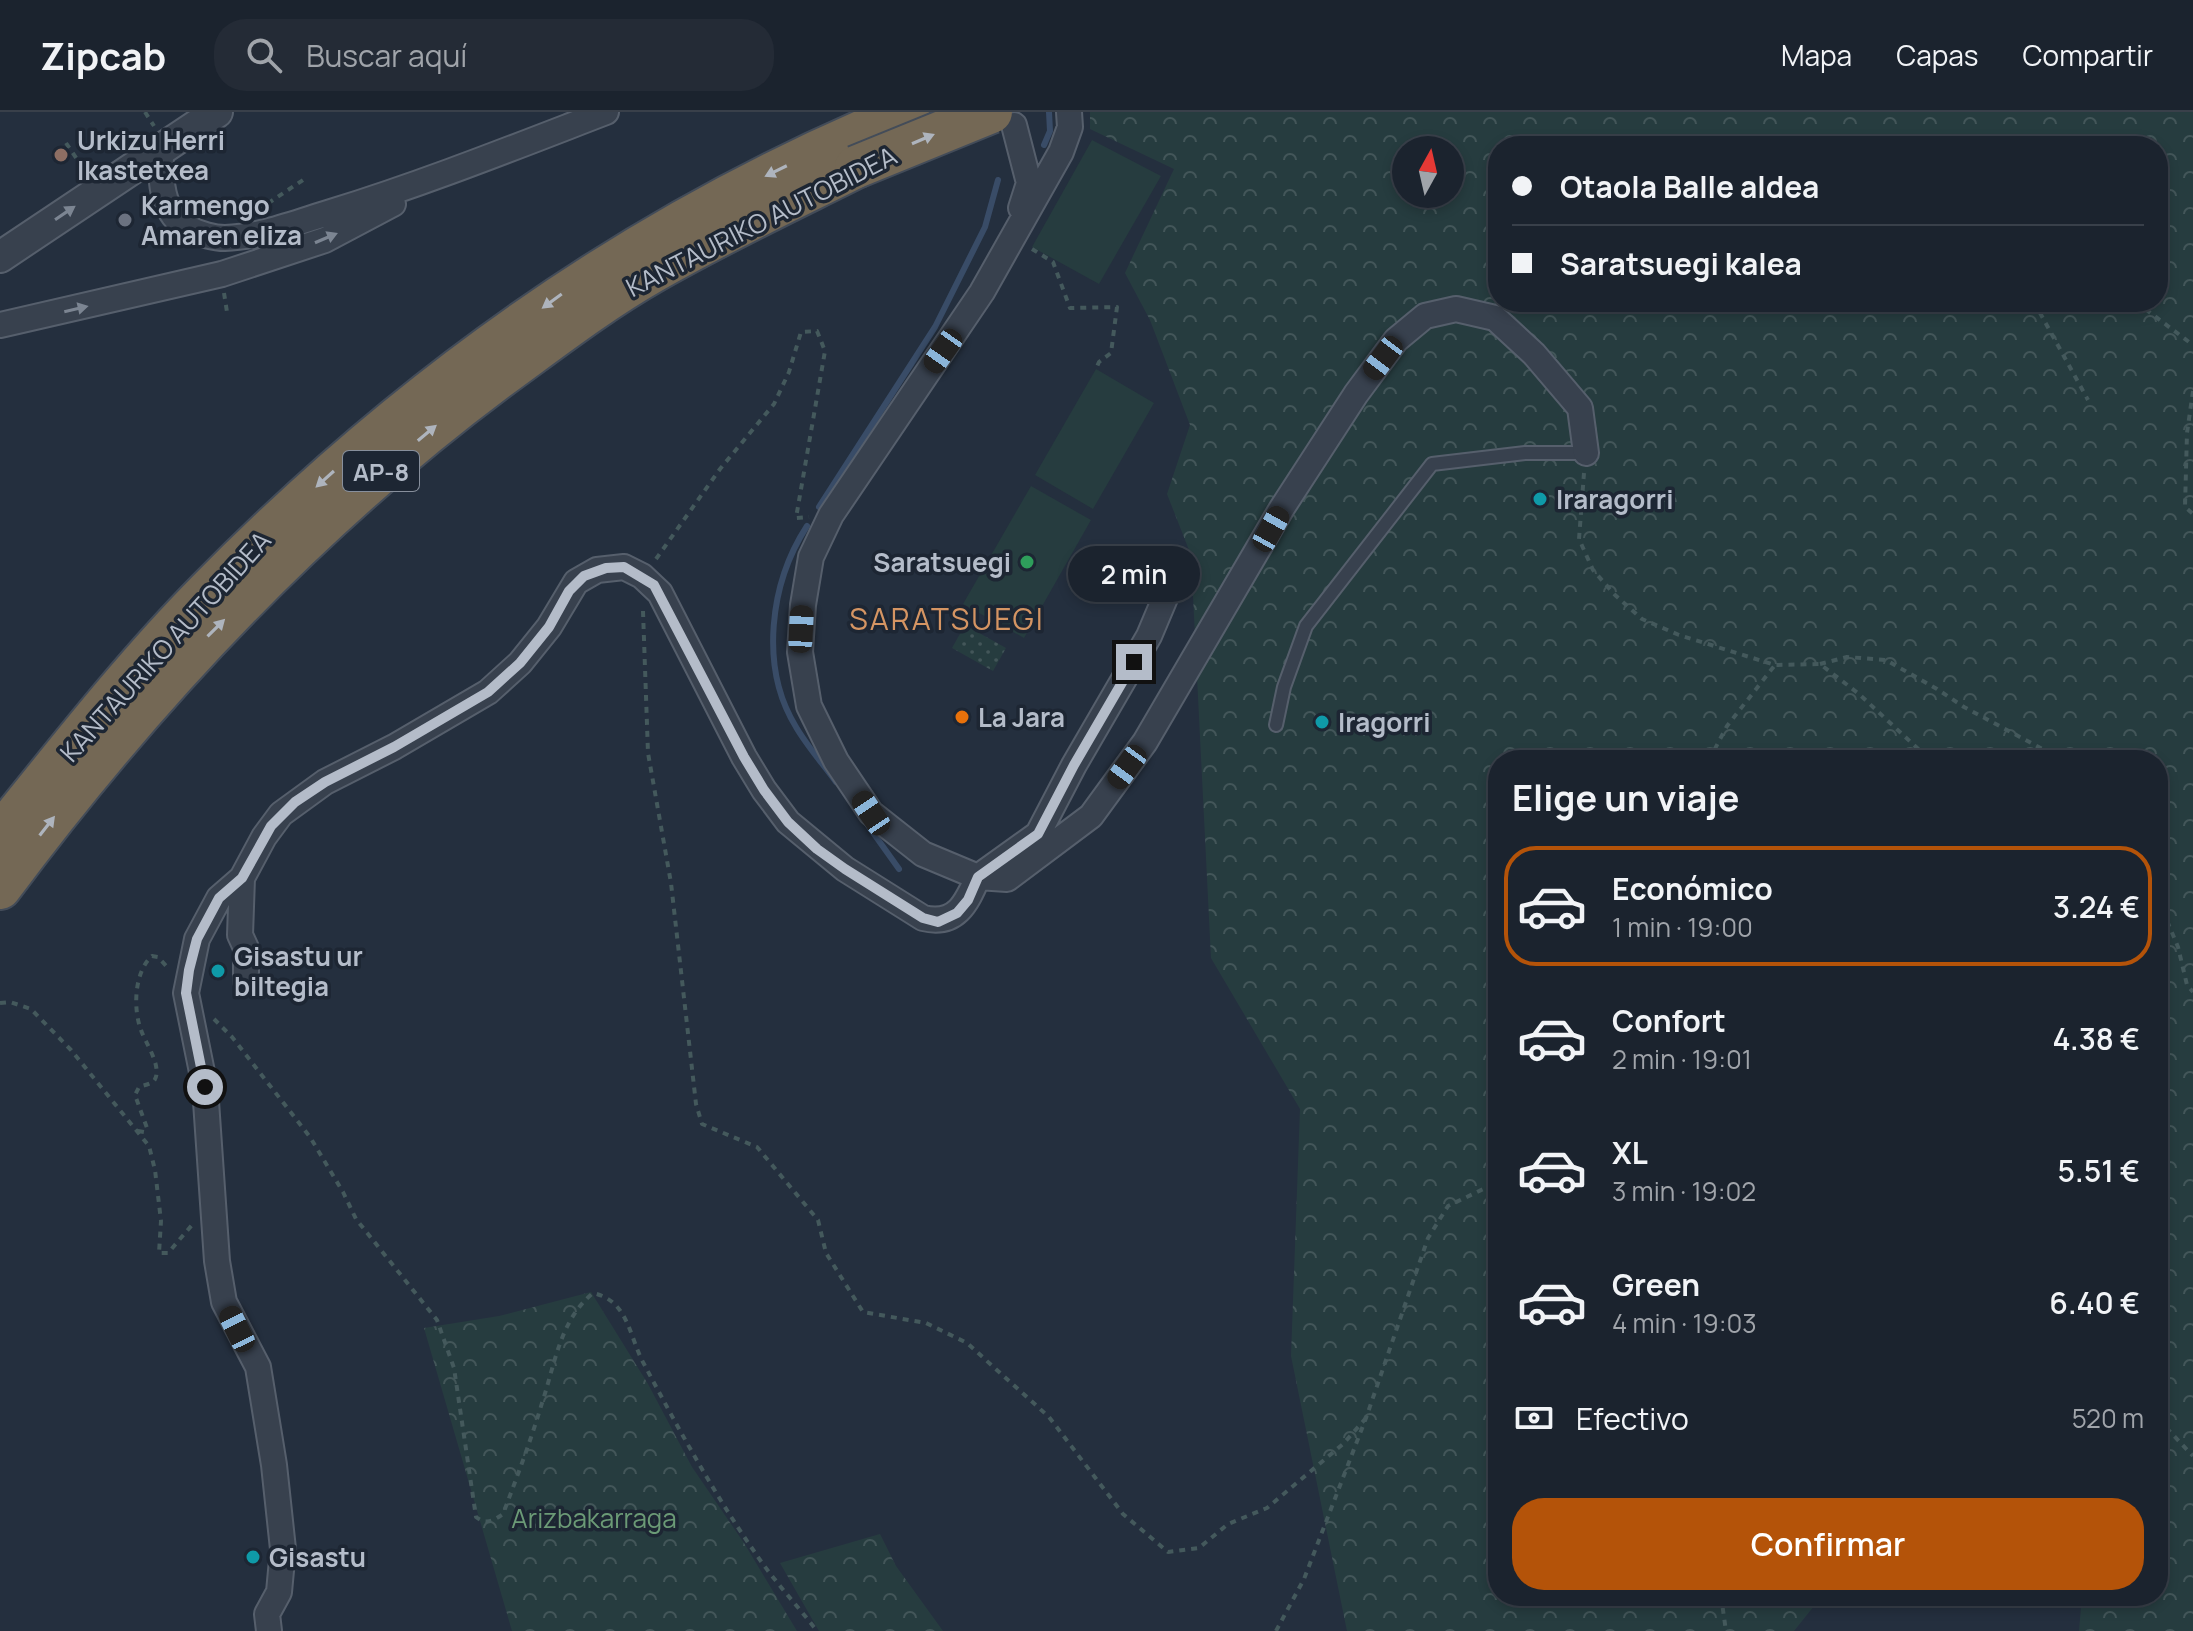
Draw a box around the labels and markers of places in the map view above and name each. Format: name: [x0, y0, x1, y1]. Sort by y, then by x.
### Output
place label: Urkizu Herri Ikastetxea: [77, 122, 225, 188]
marker: Urkizu Herri Ikastetxea: [52, 146, 70, 164]
place label: Karmengo Amaren eliza: [141, 187, 302, 253]
marker: Karmengo Amaren eliza: [116, 211, 134, 229]
place label: Iraragorri: [1556, 481, 1673, 517]
marker: Iraragorri: [1531, 490, 1549, 508]
place label: Saratsuegi: [873, 544, 1011, 580]
marker: Saratsuegi: [1018, 553, 1036, 571]
place label: La Jara: [978, 699, 1065, 735]
place label: Iragorri: [1338, 704, 1430, 740]
marker: La Jara: [953, 708, 971, 726]
marker: Iragorri: [1313, 713, 1331, 731]
place label: Gisastu ur biltegia: [234, 938, 363, 1004]
marker: Gisastu ur biltegia: [209, 962, 227, 980]
place label: Gisastu: [269, 1539, 366, 1575]
marker: Gisastu: [244, 1548, 262, 1566]

